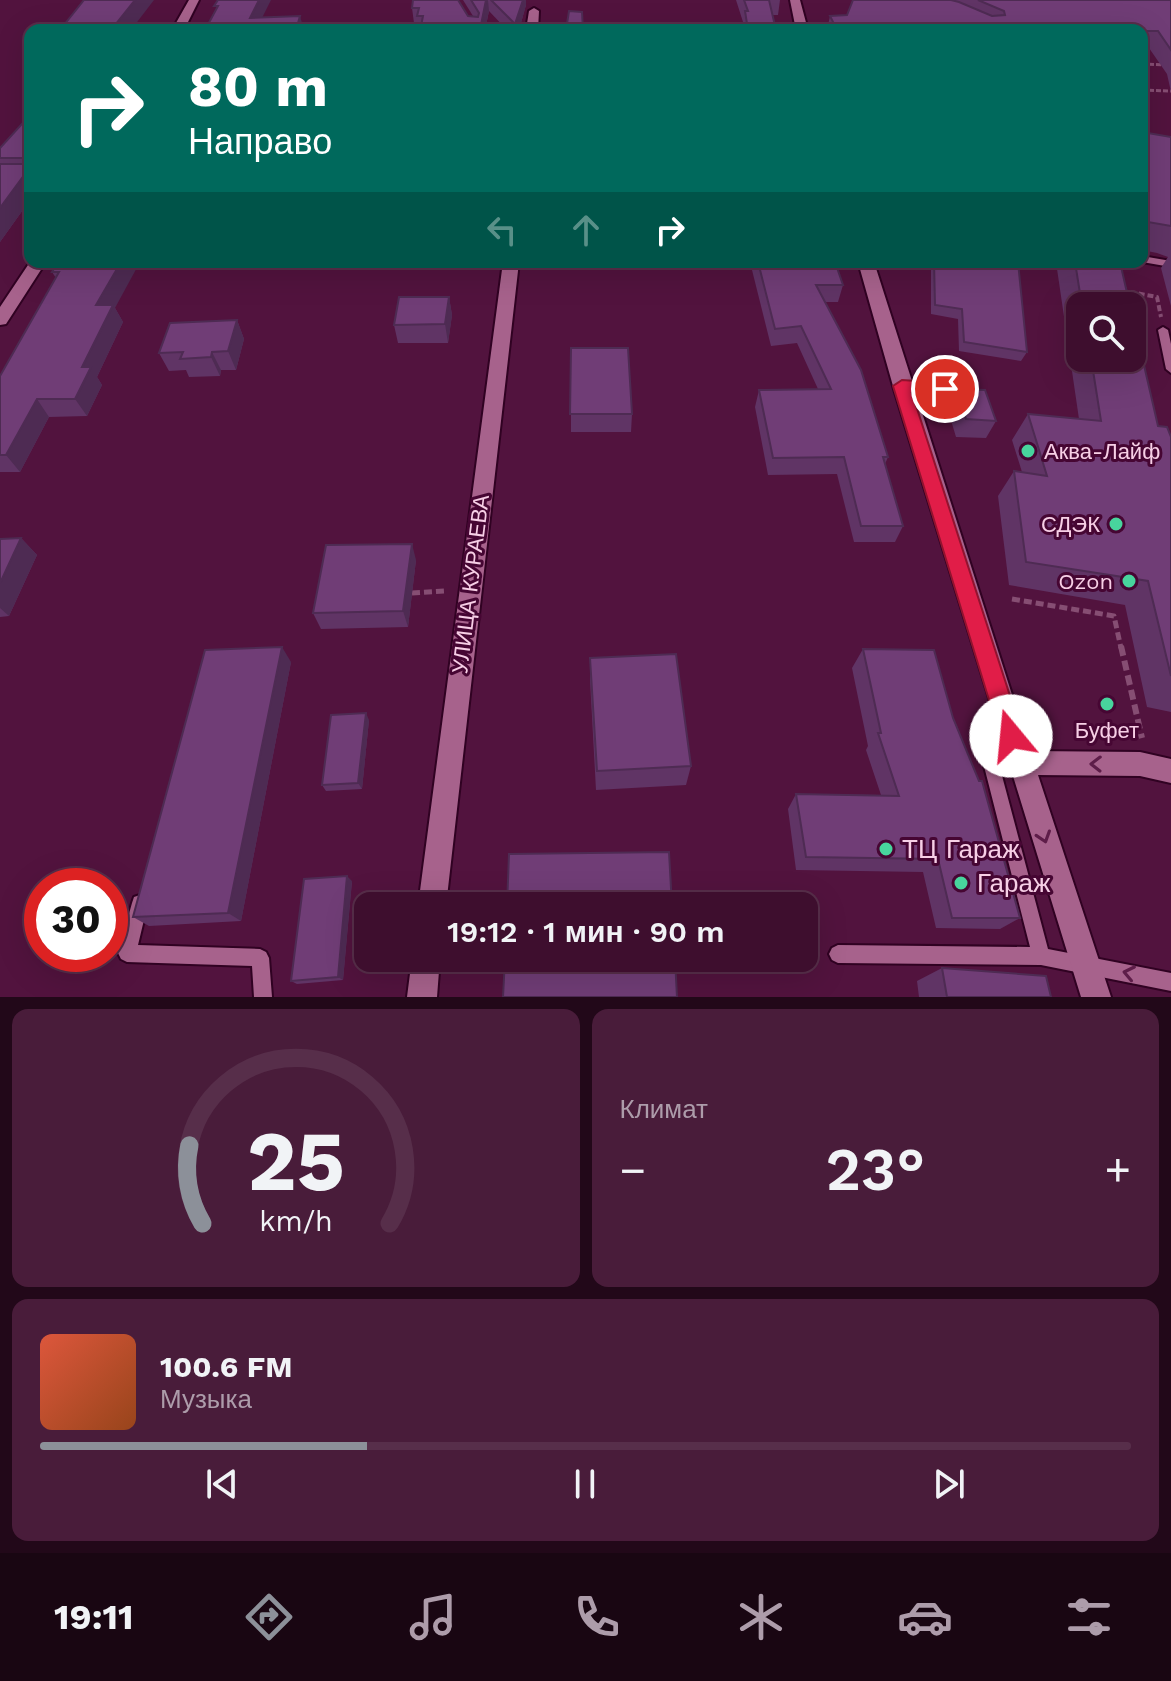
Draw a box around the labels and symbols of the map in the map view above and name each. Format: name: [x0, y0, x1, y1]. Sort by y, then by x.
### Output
pin: [911, 355, 979, 423]
place label: Аква-Лайф: [1044, 439, 1160, 464]
marker: Аква-Лайф: [1019, 442, 1037, 460]
street label: УЛИЦА КУРАЕВА: [447, 493, 494, 675]
place label: СДЭК: [1041, 512, 1100, 537]
marker: СДЭК: [1107, 515, 1125, 533]
place label: Ozon: [1058, 569, 1113, 594]
marker: Ozon: [1120, 572, 1138, 590]
position arrow: [969, 694, 1053, 778]
marker: Буфет: [1098, 695, 1116, 713]
place label: Буфет: [1075, 718, 1139, 743]
one-way arrow: [1089, 755, 1102, 772]
one-way arrow: [1035, 829, 1051, 843]
place label: ТЦ Гараж: [902, 834, 1020, 864]
marker: ТЦ Гараж: [877, 840, 895, 858]
speed limit sign: 30: [24, 868, 128, 972]
place label: Гараж: [977, 868, 1051, 898]
marker: Гараж: [952, 874, 970, 892]
one-way arrow: [1122, 965, 1136, 982]

